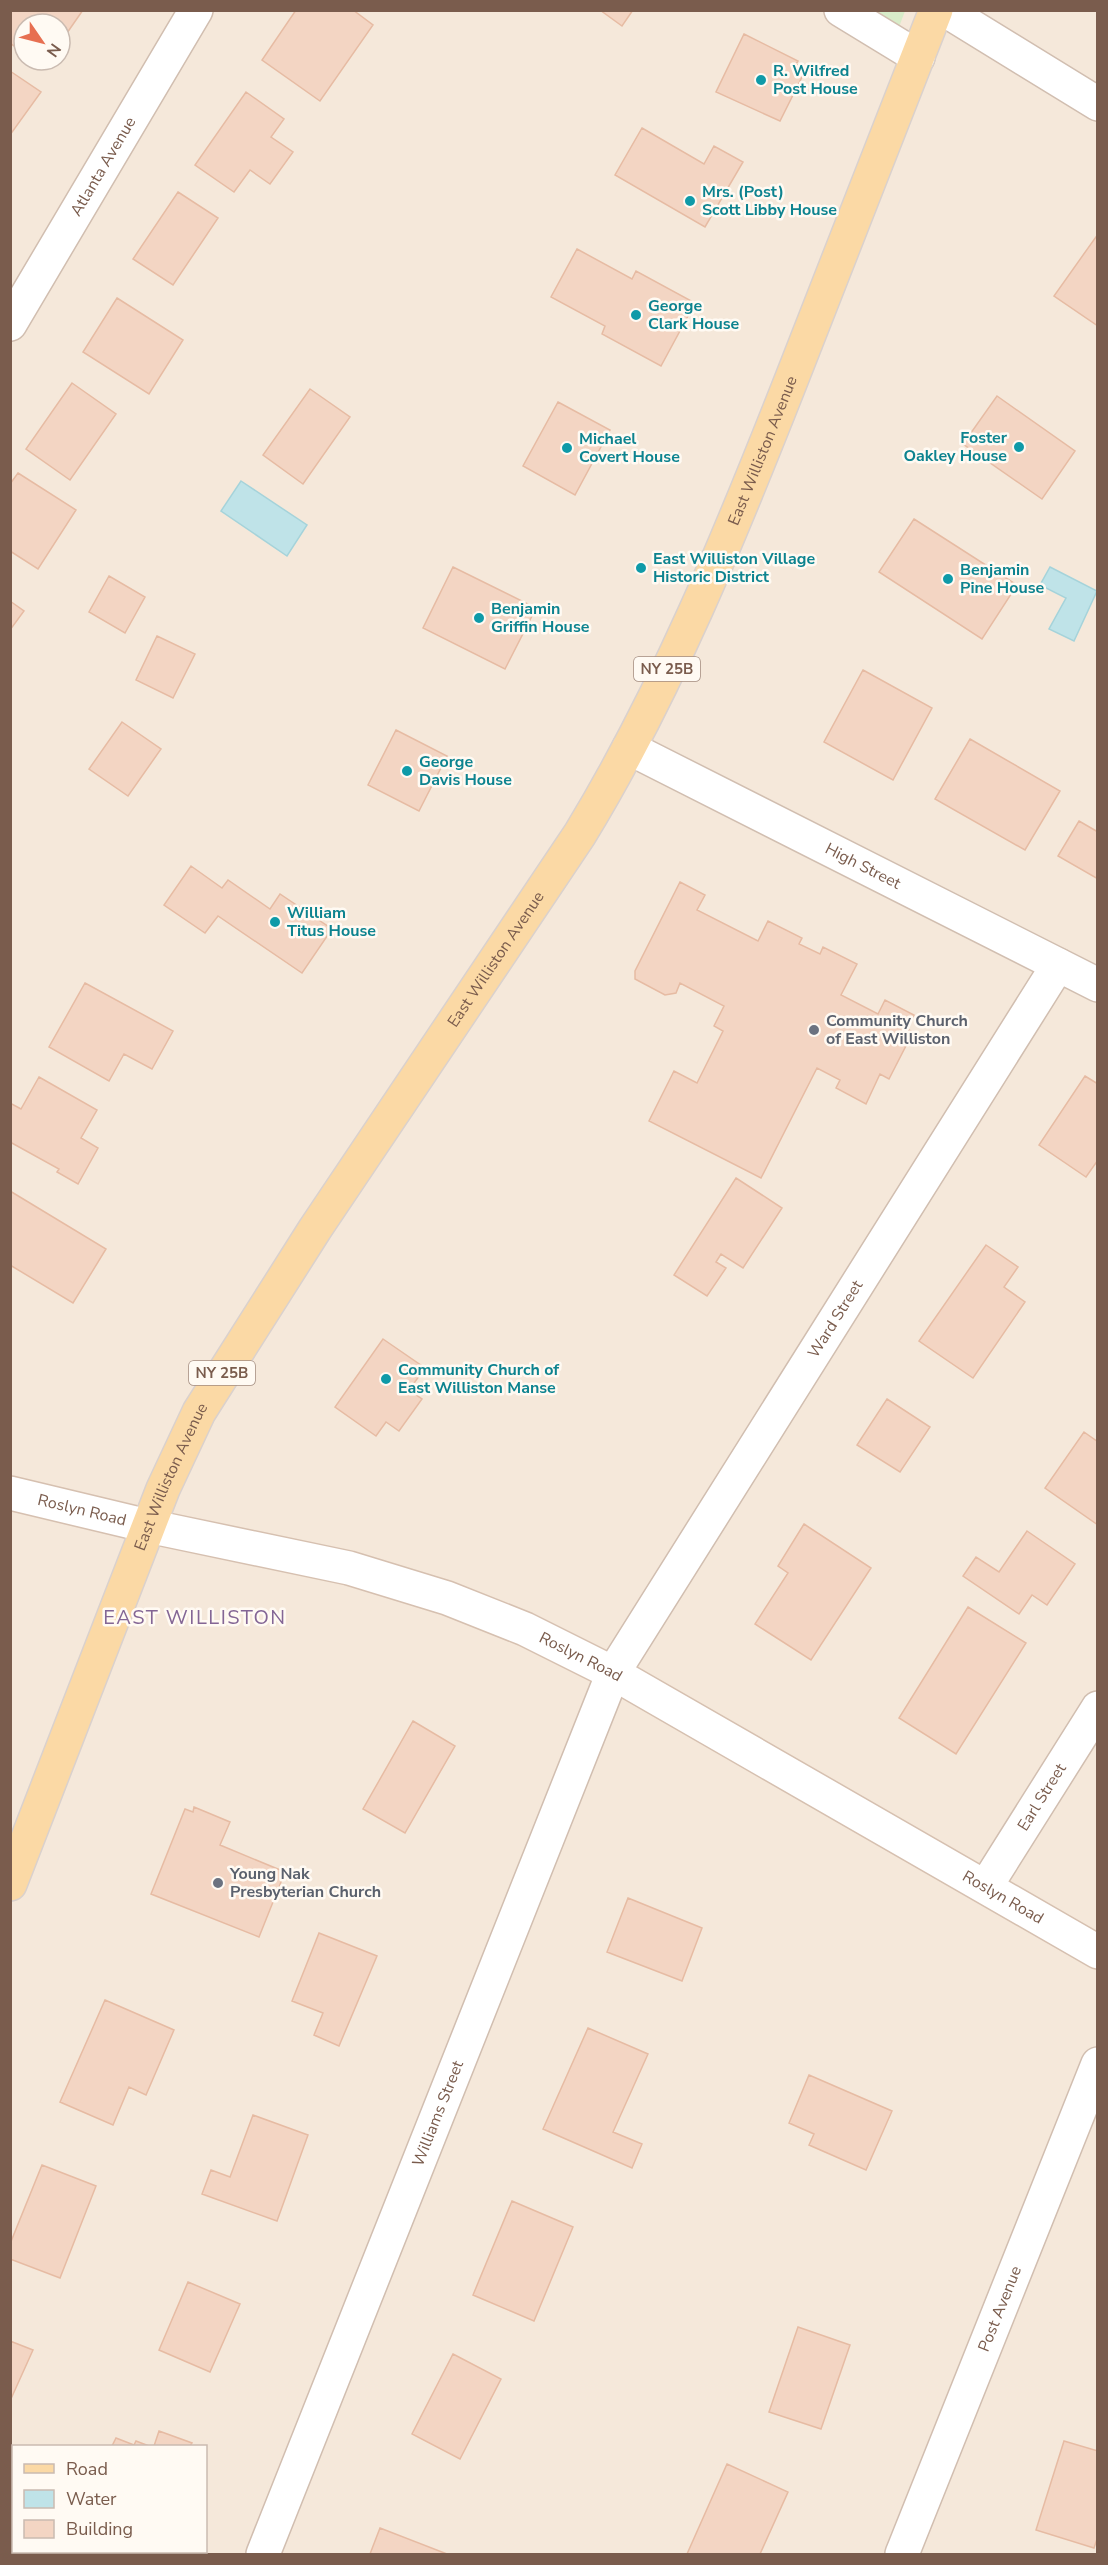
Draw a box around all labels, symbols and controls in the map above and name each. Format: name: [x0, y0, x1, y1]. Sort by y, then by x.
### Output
north arrow: [12, 12, 72, 72]
text: N: [41, 39, 66, 61]
place label: R. Wilfred Post House: [773, 60, 858, 100]
marker: R. Wilfred Post House: [754, 73, 768, 87]
street label: Atlanta Avenue: [65, 113, 141, 220]
place label: Mrs. (Post) Scott Libby House: [702, 181, 837, 221]
marker: Mrs. (Post) Scott Libby House: [683, 194, 697, 208]
place label: George Clark House: [648, 295, 740, 335]
marker: George Clark House: [629, 308, 643, 322]
street label: East Williston Avenue: [723, 373, 803, 529]
place label: Foster Oakley House: [903, 427, 1008, 467]
place label: Michael Covert House: [579, 428, 680, 468]
marker: Foster Oakley House: [1012, 440, 1026, 454]
marker: Michael Covert House: [560, 441, 574, 455]
place label: East Williston Village Historic District: [653, 548, 815, 588]
place label: Benjamin Pine House: [960, 559, 1045, 599]
marker: East Williston Village Historic District: [634, 561, 648, 575]
marker: Benjamin Pine House: [941, 572, 955, 586]
place label: Benjamin Griffin House: [491, 598, 590, 638]
marker: Benjamin Griffin House: [472, 611, 486, 625]
road number: NY 25B: [634, 657, 700, 681]
place label: George Davis House: [419, 751, 512, 791]
marker: George Davis House: [400, 764, 414, 778]
street label: High Street: [821, 838, 905, 895]
street label: East Williston Avenue: [442, 887, 549, 1032]
place label: William Titus House: [287, 902, 376, 942]
marker: William Titus House: [268, 915, 282, 929]
place label: Community Church of East Williston: [826, 1010, 968, 1050]
marker: Community Church of East Williston: [807, 1023, 821, 1037]
street label: Ward Street: [803, 1276, 868, 1362]
place label: Community Church of East Williston Manse: [398, 1359, 560, 1399]
road number: NY 25B: [189, 1361, 255, 1385]
marker: Community Church of East Williston Manse: [379, 1372, 393, 1386]
street label: East Williston Avenue: [129, 1398, 213, 1554]
street label: Roslyn Road: [35, 1489, 128, 1531]
district label: EAST WILLISTON: [103, 1604, 287, 1631]
street label: Roslyn Road: [535, 1627, 626, 1687]
street label: Earl Street: [1012, 1759, 1072, 1835]
place label: Young Nak Presbyterian Church: [229, 1863, 381, 1903]
street label: Roslyn Road: [958, 1865, 1048, 1929]
marker: Young Nak Presbyterian Church: [211, 1876, 225, 1890]
street label: Williams Street: [407, 2057, 469, 2170]
street label: Post Avenue: [973, 2263, 1027, 2355]
legend: [12, 2445, 207, 2553]
text: Road: [66, 2457, 108, 2481]
text: Water: [66, 2487, 117, 2511]
text: Building: [66, 2517, 133, 2541]

